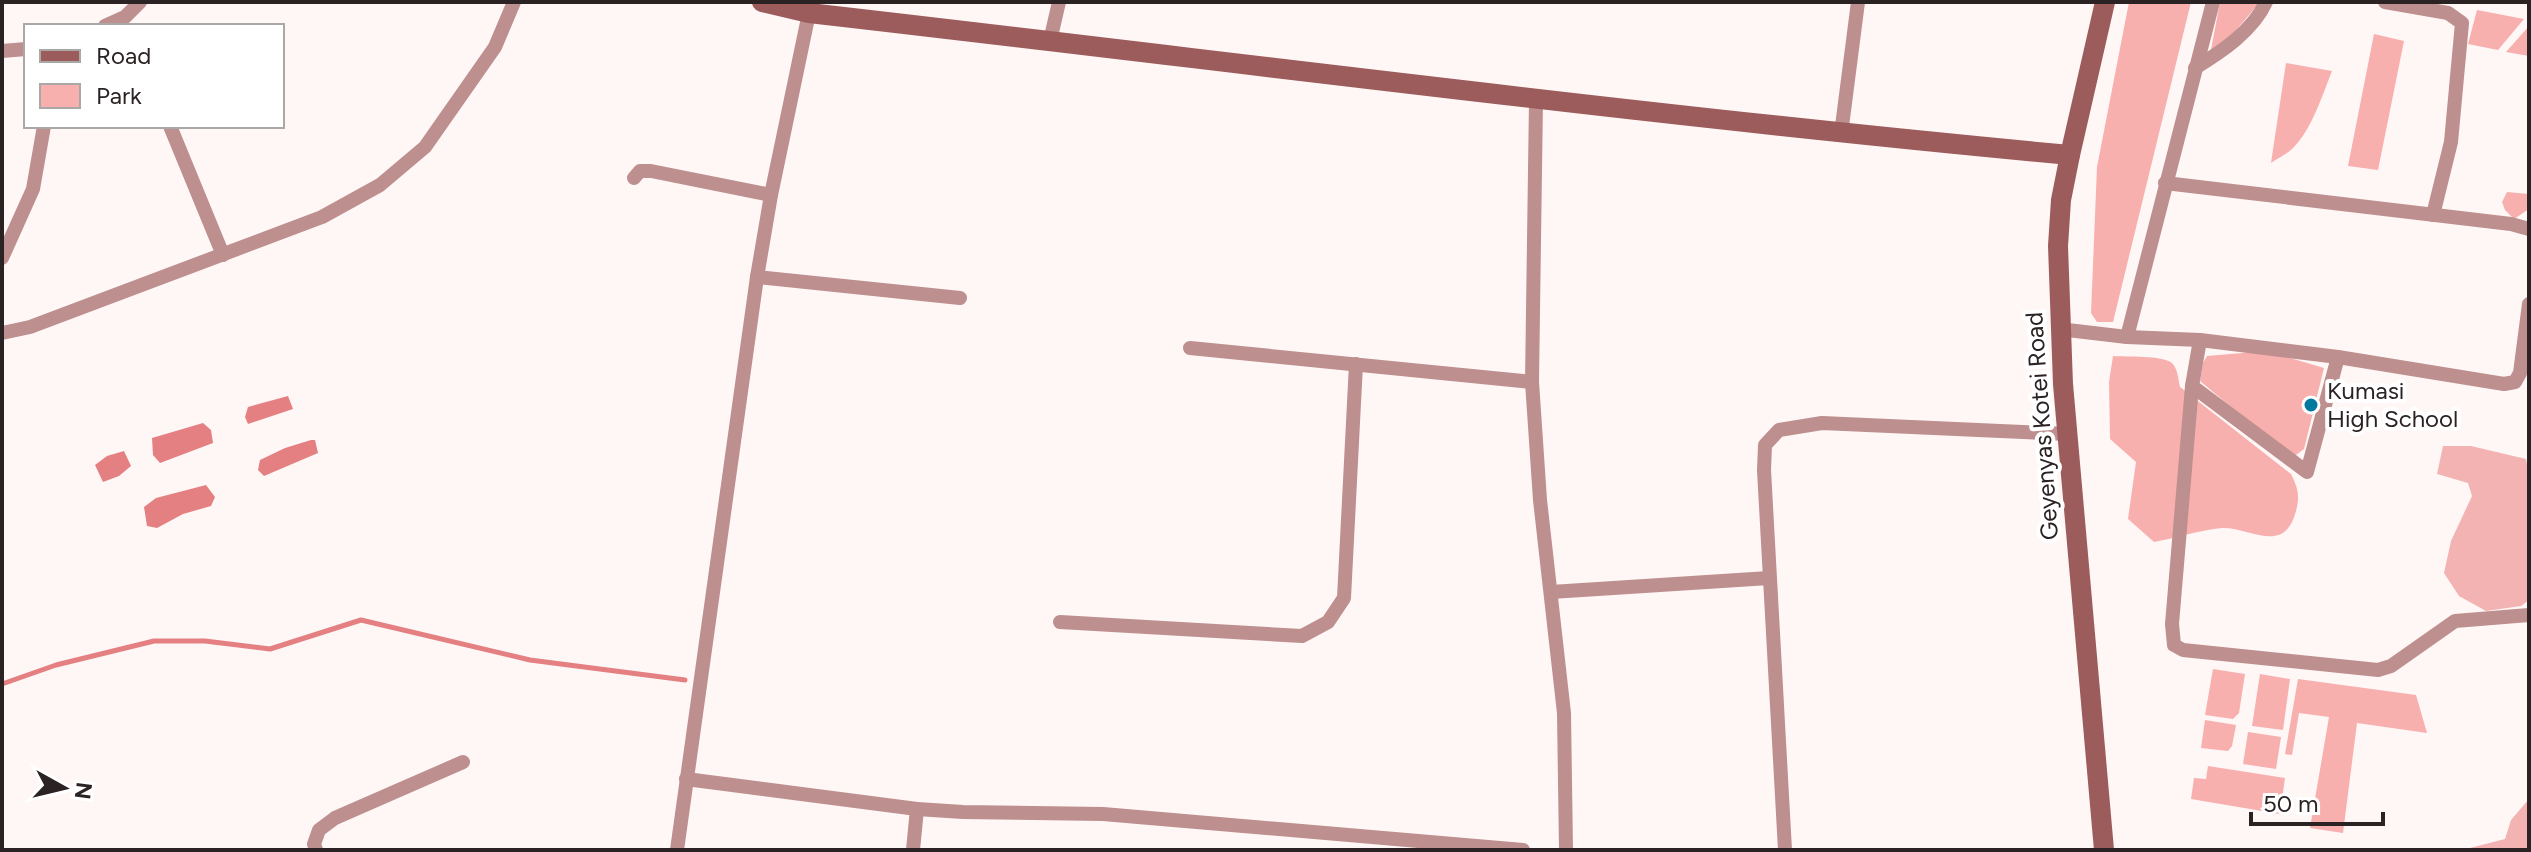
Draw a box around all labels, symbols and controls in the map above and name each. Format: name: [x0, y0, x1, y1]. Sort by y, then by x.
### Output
legend: [24, 24, 284, 128]
text: Road: [96, 41, 151, 70]
text: Park: [96, 81, 142, 110]
street label: Geyenyas Kotei Road: [2019, 311, 2064, 541]
place label: Kumasi High School: [2327, 376, 2458, 433]
marker: Kumasi High School: [2302, 396, 2320, 414]
north arrow: [24, 748, 104, 828]
scale bar: [2251, 776, 2383, 826]
text: N: [69, 780, 98, 801]
text: 50 m: [2263, 789, 2319, 818]

